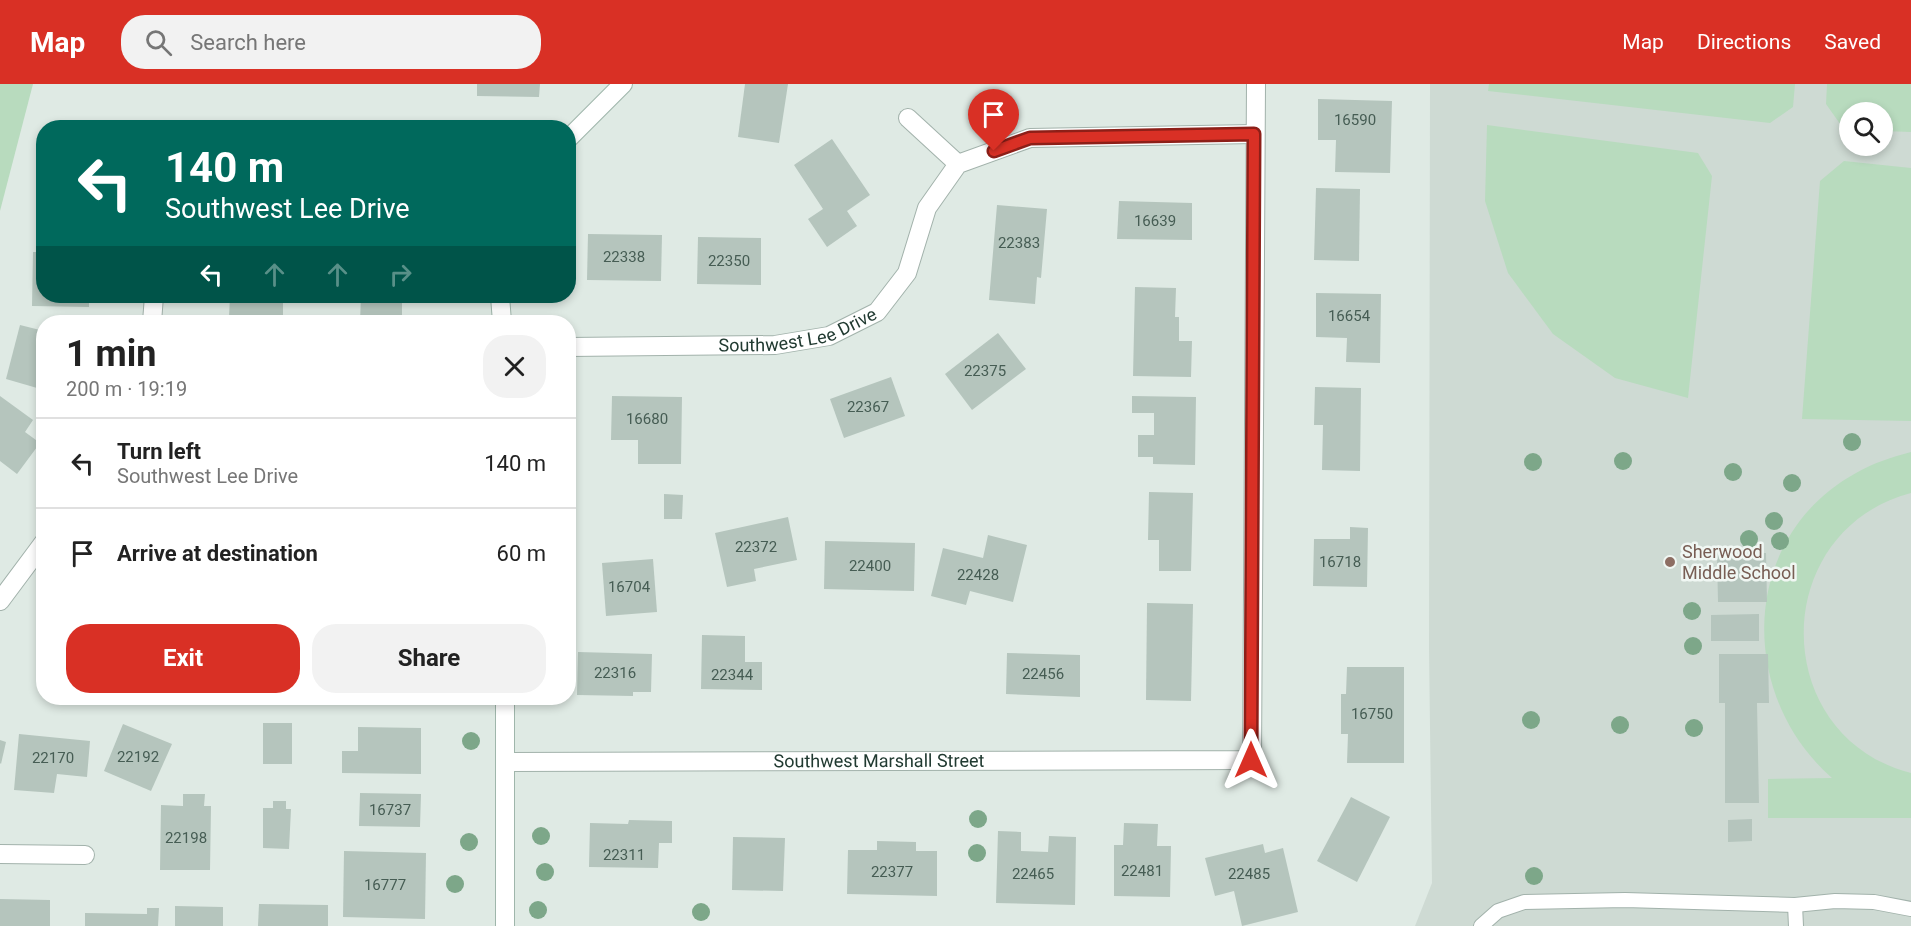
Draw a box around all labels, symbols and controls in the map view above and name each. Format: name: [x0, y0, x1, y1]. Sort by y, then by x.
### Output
search box: [121, 15, 541, 69]
text: Map: [30, 26, 85, 59]
icon: search: [142, 26, 175, 59]
text: Search here: [190, 30, 306, 55]
text: Map: [1622, 30, 1664, 54]
text: Directions: [1697, 30, 1791, 54]
text: Saved: [1824, 30, 1881, 54]
pin: [968, 89, 1019, 151]
icon: arrive: [977, 98, 1010, 131]
map controls: [1839, 102, 1893, 156]
button: search: [1839, 102, 1893, 156]
house number: 16590: [1334, 111, 1376, 129]
text: 140 m: [165, 143, 284, 192]
icon: left: [66, 144, 144, 222]
text: Southwest Lee Drive: [165, 193, 410, 225]
house number: 16639: [1134, 212, 1176, 230]
house number: 22383: [998, 234, 1040, 252]
house number: 22338: [603, 248, 645, 266]
house number: 22350: [708, 252, 750, 270]
icon: left: [195, 258, 228, 291]
icon: ahead: [258, 258, 291, 291]
icon: ahead: [321, 258, 354, 291]
icon: right: [384, 258, 417, 291]
street label: Southwest Lee Drive: [718, 303, 880, 356]
house number: 16654: [1328, 307, 1371, 325]
text: 1 min: [66, 333, 157, 375]
button: close: [483, 335, 546, 398]
house number: 22375: [964, 362, 1006, 380]
text: 200 m · 19:19: [66, 377, 187, 401]
house number: 22367: [847, 398, 889, 416]
house number: 16680: [626, 410, 668, 428]
text: Turn left: [117, 439, 201, 464]
icon: left: [66, 447, 99, 480]
text: 140 m: [484, 451, 546, 476]
text: Southwest Lee Drive: [117, 464, 298, 488]
icon: arrive: [66, 537, 99, 570]
house number: 22372: [735, 538, 777, 556]
text: Arrive at destination: [117, 541, 318, 566]
text: 60 m: [497, 541, 546, 566]
place label: Sherwood Middle School: [1682, 541, 1796, 583]
house number: 16718: [1319, 553, 1361, 571]
marker: Sherwood Middle School: [1663, 555, 1677, 569]
house number: 22400: [849, 557, 891, 575]
house number: 22428: [957, 566, 999, 584]
house number: 16704: [608, 578, 651, 596]
button: Exit: [66, 624, 300, 693]
button: Share: [312, 624, 546, 693]
house number: 22316: [594, 664, 636, 682]
house number: 22456: [1022, 665, 1064, 683]
house number: 22344: [711, 666, 754, 684]
house number: 16750: [1351, 705, 1393, 723]
position arrow: [1219, 728, 1283, 792]
house number: 22192: [117, 748, 159, 766]
house number: 22170: [32, 749, 74, 767]
street label: Southwest Marshall Street: [774, 750, 985, 771]
house number: 16737: [369, 801, 411, 819]
house number: 22198: [165, 829, 207, 847]
house number: 22311: [603, 846, 645, 864]
house number: 22481: [1121, 862, 1163, 880]
house number: 22377: [871, 863, 913, 881]
house number: 22465: [1012, 865, 1054, 883]
house number: 22485: [1228, 865, 1270, 883]
house number: 16777: [364, 876, 406, 894]

